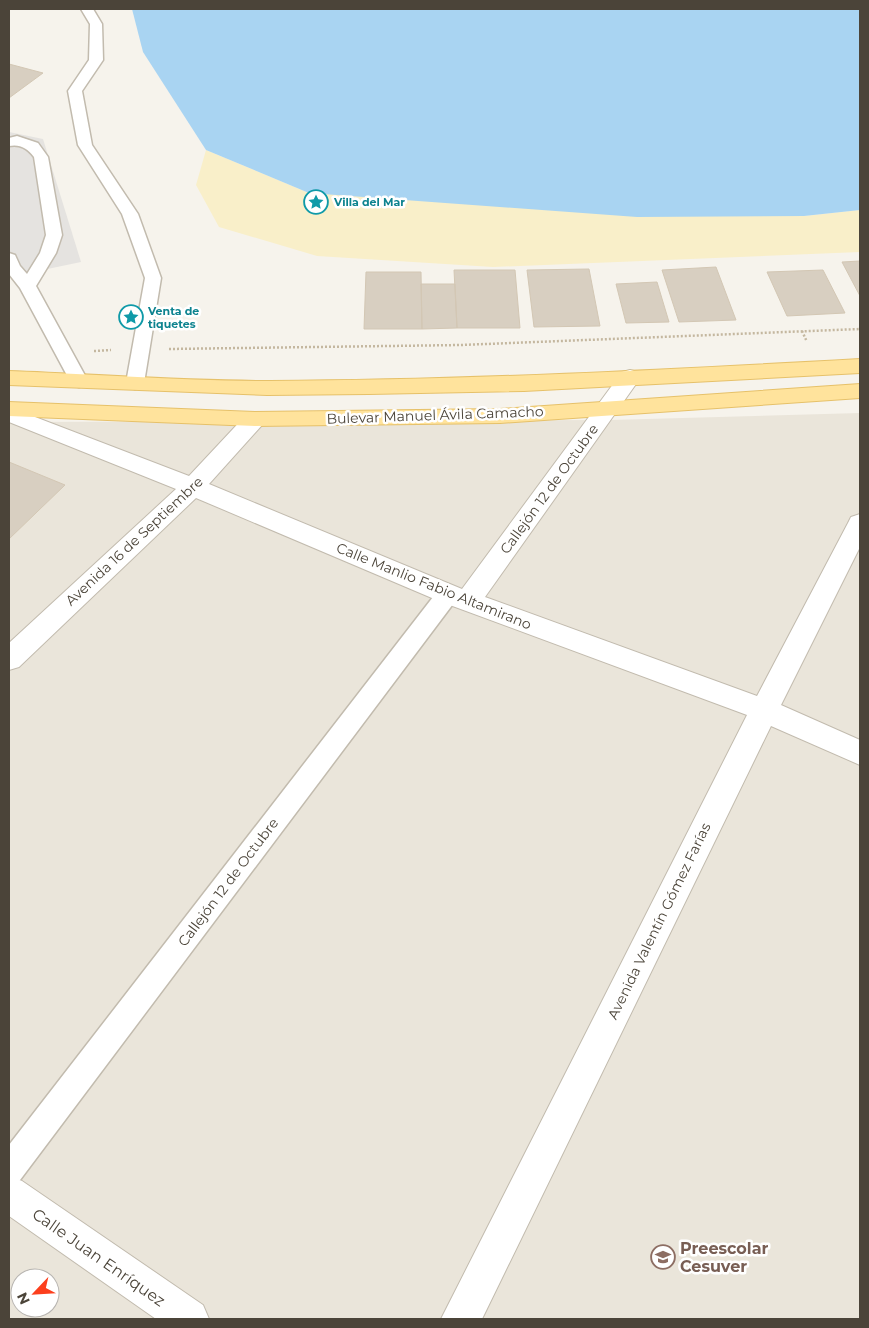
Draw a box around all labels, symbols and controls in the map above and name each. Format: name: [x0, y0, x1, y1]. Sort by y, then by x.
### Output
place icon: Villa del Mar: [303, 189, 329, 215]
place label: Villa del Mar: [333, 195, 405, 209]
place icon: Venta de tiquetes: [118, 304, 144, 330]
place label: Venta de tiquetes: [147, 304, 199, 331]
street label: Bulevar Manuel Ávila Camacho: [326, 402, 544, 428]
street label: Callejón 12 de Octubre: [496, 421, 602, 557]
street label: Avenida 16 de Septiembre: [61, 472, 207, 610]
street label: Calle Manlio Fabio Altamirano: [334, 539, 534, 634]
street label: Callejón 12 de Octubre: [174, 814, 282, 950]
street label: Avenida Valentín Gómez Farías: [603, 820, 715, 1022]
street label: Calle Juan Enríquez: [29, 1204, 169, 1310]
place label: Preescolar Cesuver: [680, 1239, 769, 1276]
school or university icon: Preescolar Cesuver: [650, 1244, 676, 1270]
north arrow: [10, 1268, 60, 1318]
text: N: [13, 1290, 34, 1307]

